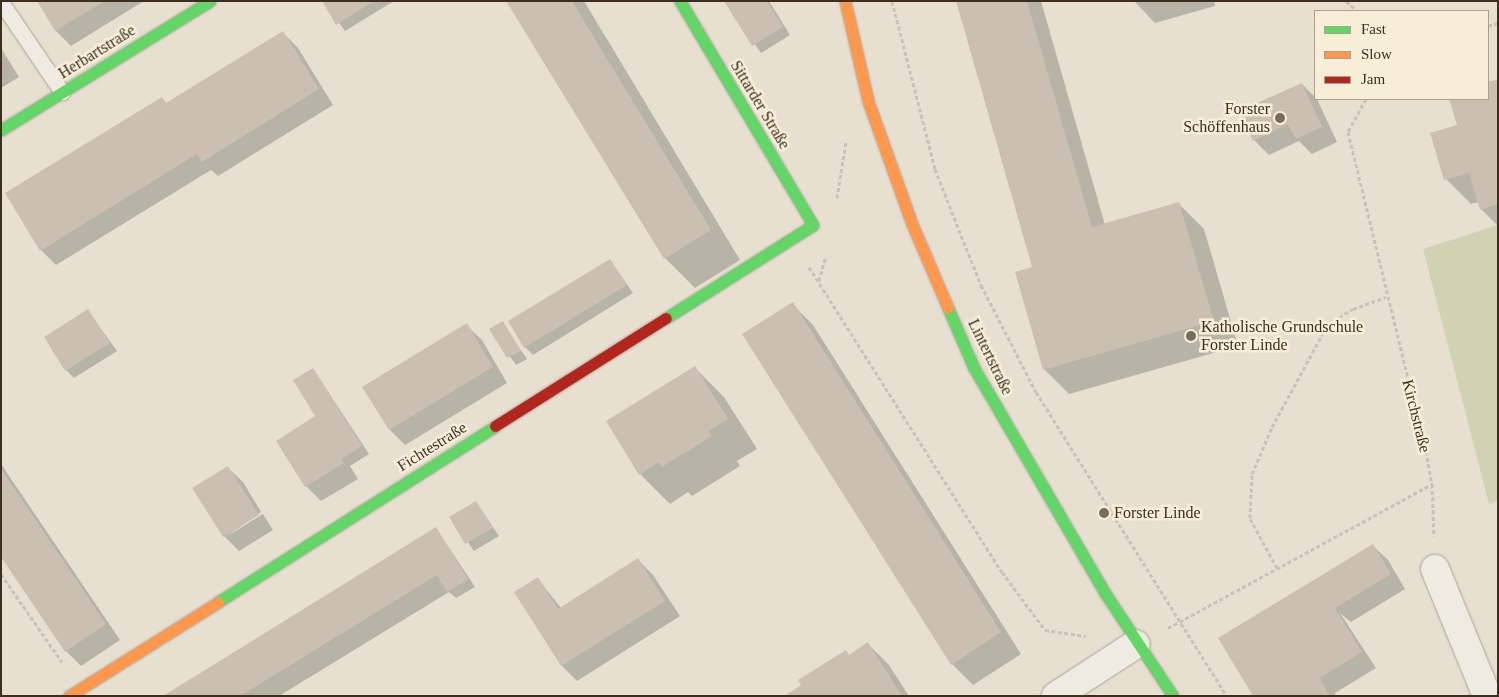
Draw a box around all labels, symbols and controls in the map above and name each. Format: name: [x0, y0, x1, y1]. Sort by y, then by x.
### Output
legend: [1314, 10, 1489, 100]
street label: Herbartstraße: [55, 21, 139, 83]
text: Fast: [1361, 21, 1386, 37]
text: Slow: [1361, 46, 1392, 62]
street label: Sittarder Straße: [726, 57, 794, 153]
text: Jam: [1361, 71, 1385, 87]
place label: Forster Schöffenhaus: [1183, 99, 1270, 137]
marker: Forster Schöffenhaus: [1274, 112, 1286, 124]
street label: Lintertstraße: [963, 316, 1017, 398]
place label: Katholische Grundschule Forster Linde: [1201, 317, 1363, 355]
marker: Katholische Grundschule Forster Linde: [1185, 330, 1197, 342]
street label: Kirchstraße: [1398, 377, 1434, 455]
street label: Fichtestraße: [394, 418, 470, 476]
place label: Forster Linde: [1114, 503, 1201, 523]
marker: Forster Linde: [1098, 507, 1110, 519]

